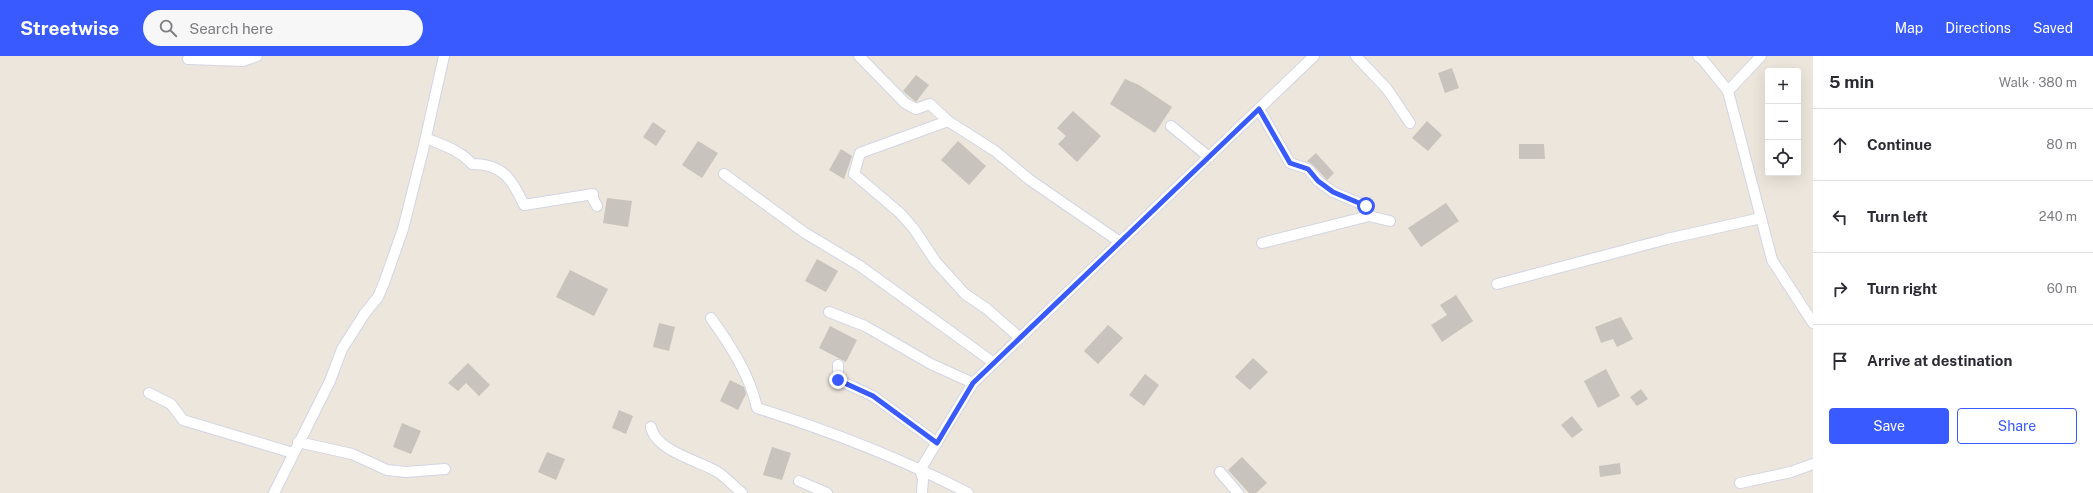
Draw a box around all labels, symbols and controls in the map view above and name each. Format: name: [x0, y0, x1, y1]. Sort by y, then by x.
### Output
search box: [143, 10, 423, 46]
text: Streetwise: [20, 17, 119, 39]
icon: search: [157, 17, 179, 39]
text: Search here: [189, 20, 273, 37]
text: Map: [1895, 20, 1923, 36]
text: Directions: [1945, 20, 2011, 36]
text: Saved: [2033, 20, 2073, 36]
map controls: [1765, 68, 1801, 176]
button: +: [1765, 68, 1801, 104]
text: 5 min: [1829, 72, 1874, 92]
text: Walk · 380 m: [1999, 75, 2077, 90]
button: −: [1765, 104, 1801, 140]
icon: ahead: [1829, 134, 1851, 156]
text: Continue: [1867, 136, 1932, 153]
text: 80 m: [2046, 137, 2077, 152]
button: locate: [1765, 140, 1801, 176]
route start: [1357, 197, 1375, 215]
icon: left: [1829, 206, 1851, 228]
text: Turn left: [1867, 208, 1928, 225]
text: 240 m: [2039, 209, 2077, 224]
icon: right: [1829, 278, 1851, 300]
text: Turn right: [1867, 280, 1937, 297]
text: 60 m: [2047, 281, 2077, 296]
icon: arrive: [1829, 350, 1851, 372]
text: Arrive at destination: [1867, 352, 2012, 369]
route end: [829, 371, 847, 389]
button: Save: [1829, 408, 1949, 444]
button: Share: [1957, 408, 2077, 444]

